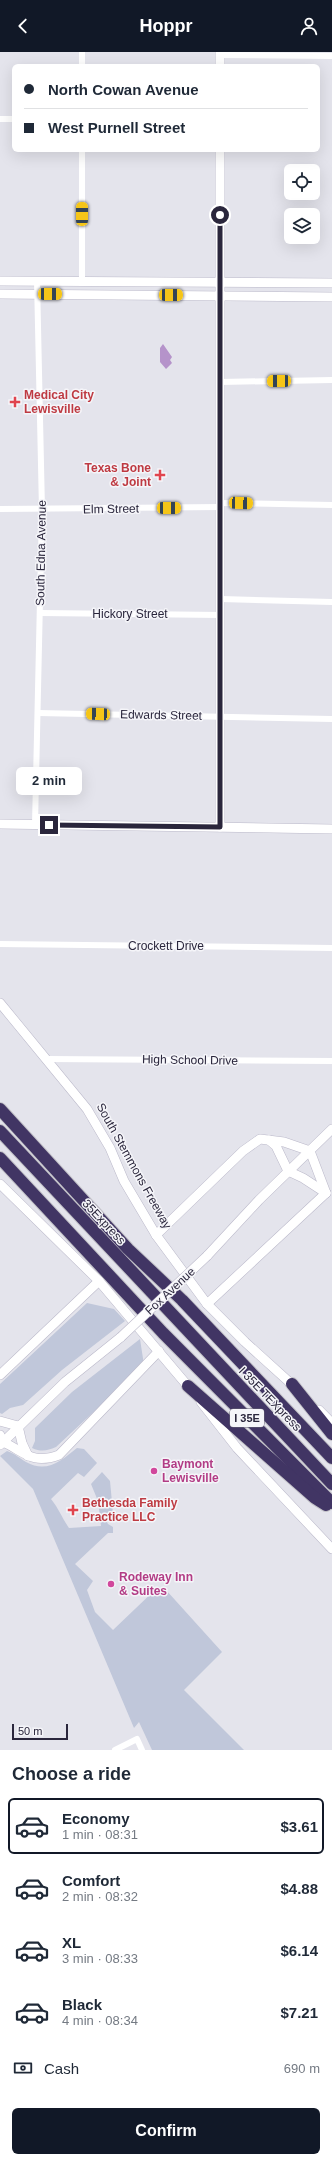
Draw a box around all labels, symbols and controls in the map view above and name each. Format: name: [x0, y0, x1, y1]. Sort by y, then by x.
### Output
icon: back: [12, 15, 34, 37]
icon: person: [298, 15, 320, 37]
text: Hoppr: [140, 16, 193, 36]
text: North Cowan Avenue: [48, 81, 199, 98]
text: West Purnell Street: [48, 119, 185, 136]
map controls: [284, 164, 320, 244]
button: locate: [284, 164, 320, 200]
car: [76, 202, 88, 226]
route start: [211, 206, 229, 224]
button: layers: [284, 208, 320, 244]
car: [38, 288, 62, 300]
car: [159, 289, 183, 301]
car: [267, 375, 291, 387]
place label: Medical City Lewisville: [24, 388, 94, 416]
marker: Medical City Lewisville: [9, 396, 21, 408]
place label: Texas Bone & Joint: [85, 461, 151, 489]
marker: Texas Bone & Joint: [154, 469, 166, 481]
car: [229, 497, 253, 509]
street label: South Edna Avenue: [33, 500, 49, 606]
street label: Elm Street: [83, 502, 140, 516]
car: [157, 502, 181, 514]
street label: Hickory Street: [92, 607, 168, 621]
street label: Edwards Street: [120, 707, 203, 723]
car: [86, 708, 110, 720]
callout: 2 min: [16, 767, 82, 795]
text: 2 min: [32, 773, 66, 788]
route end: [40, 816, 58, 834]
street label: Crockett Drive: [128, 939, 204, 953]
street label: High School Drive: [142, 1052, 238, 1068]
street label: South Stemmons Freeway: [94, 1101, 174, 1231]
street label: 35Express: [80, 1196, 128, 1248]
street label: Fox Avenue: [142, 1264, 198, 1318]
street label: I 35E TEXpress: [236, 1364, 304, 1434]
road number: I 35E: [230, 1409, 264, 1427]
place label: Baymont Lewisville: [162, 1457, 219, 1485]
marker: Baymont Lewisville: [149, 1466, 159, 1476]
place label: Bethesda Family Practice LLC: [82, 1496, 178, 1524]
marker: Bethesda Family Practice LLC: [67, 1504, 79, 1516]
place label: Rodeway Inn & Suites: [119, 1570, 193, 1598]
marker: Rodeway Inn & Suites: [106, 1579, 116, 1589]
scale bar: [12, 1722, 68, 1741]
text: 50 m: [18, 1725, 42, 1737]
text: Choose a ride: [12, 1764, 131, 1784]
icon: car: [14, 1808, 50, 1844]
text: Economy: [62, 1810, 130, 1827]
text: $3.61: [280, 1818, 318, 1835]
text: 1 min · 08:31: [62, 1827, 138, 1842]
icon: car: [14, 1870, 50, 1906]
text: Comfort: [62, 1872, 120, 1889]
text: $4.88: [280, 1880, 318, 1897]
text: 2 min · 08:32: [62, 1889, 138, 1904]
icon: car: [14, 1932, 50, 1968]
text: XL: [62, 1934, 81, 1951]
text: $6.14: [280, 1942, 318, 1959]
text: 3 min · 08:33: [62, 1951, 138, 1966]
icon: car: [14, 1994, 50, 2030]
text: Black: [62, 1996, 102, 2013]
text: $7.21: [280, 2004, 318, 2021]
text: 4 min · 08:34: [62, 2013, 138, 2028]
icon: cash: [12, 2057, 34, 2079]
text: Cash: [44, 2060, 79, 2077]
text: 690 m: [284, 2061, 320, 2076]
button: Confirm: [12, 2108, 320, 2154]

